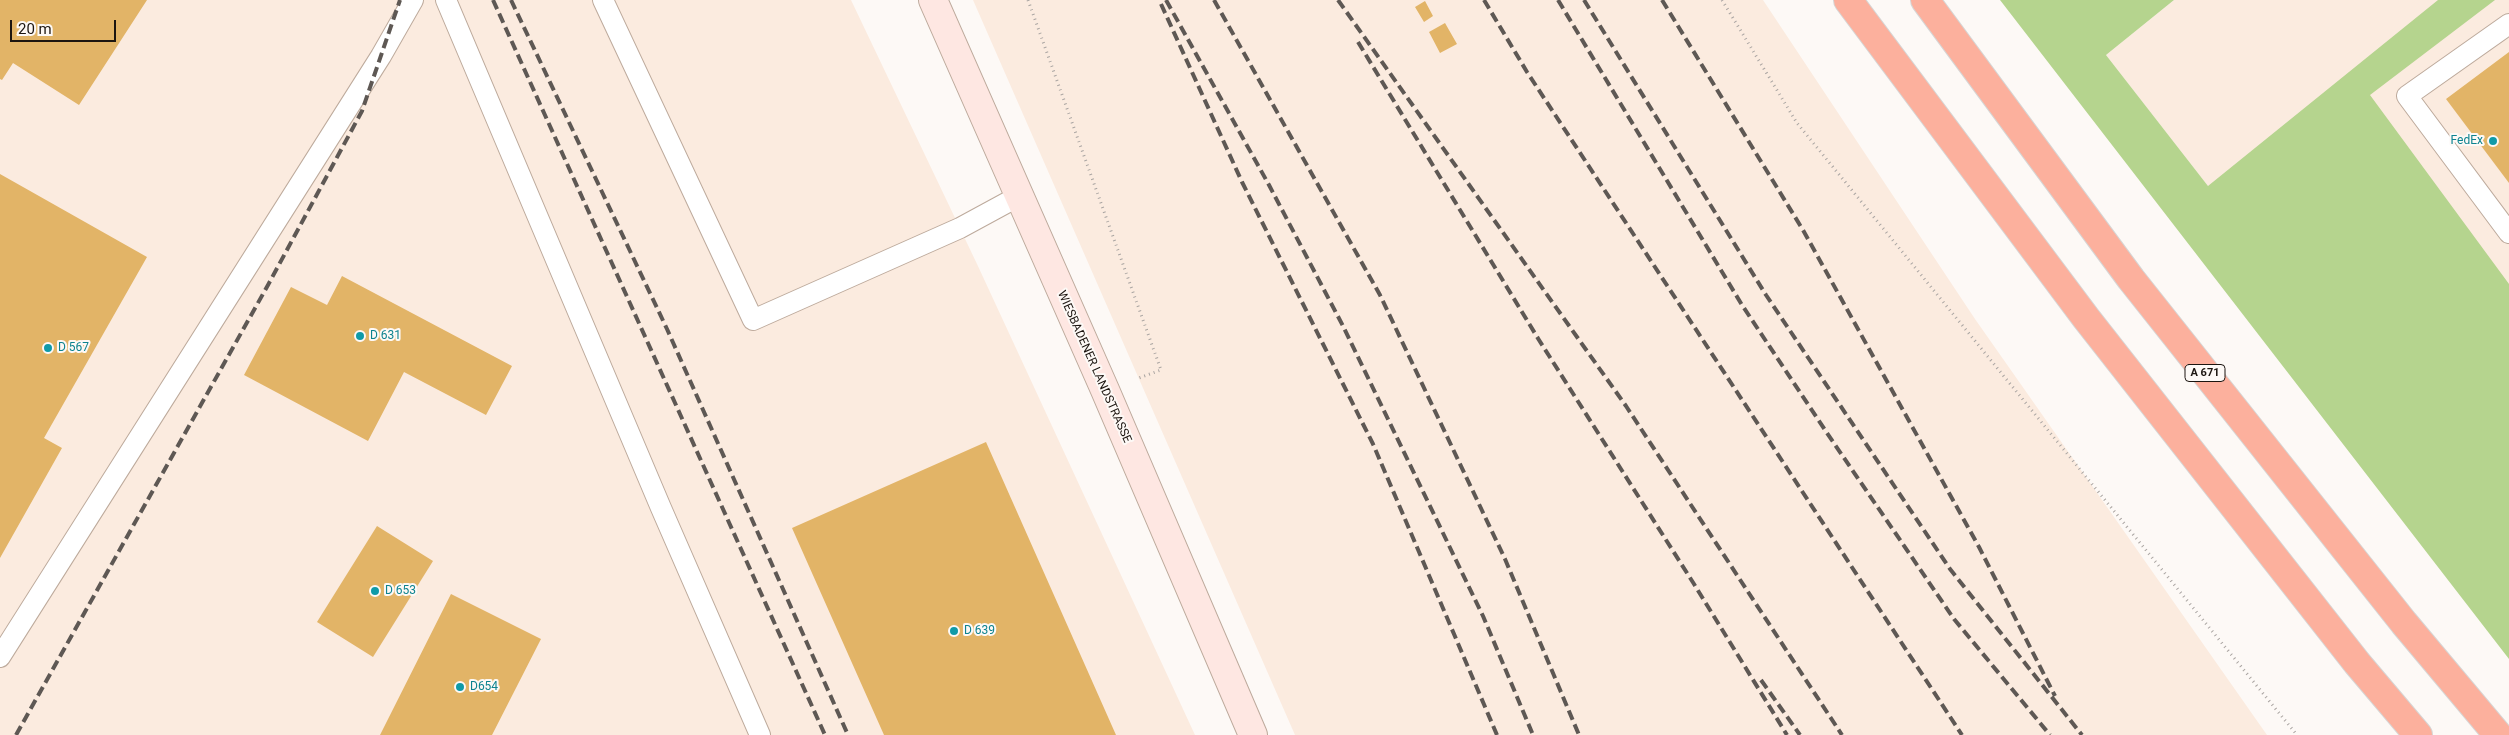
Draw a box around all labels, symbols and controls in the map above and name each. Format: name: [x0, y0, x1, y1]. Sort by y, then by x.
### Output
scale bar: [12, 10, 119, 42]
text: 20 m: [18, 20, 52, 38]
place label: FedEx: [2451, 134, 2483, 148]
marker: FedEx: [2487, 135, 2499, 147]
street label: WIESBADENER LANDSTRASSE: [1054, 289, 1134, 445]
place label: D 631: [370, 329, 401, 343]
marker: D 631: [354, 330, 366, 342]
place label: D 567: [58, 341, 89, 355]
marker: D 567: [42, 342, 54, 354]
road number: A 671: [2185, 364, 2225, 382]
place label: D 653: [385, 584, 416, 598]
marker: D 653: [369, 585, 381, 597]
place label: D 639: [964, 624, 995, 638]
marker: D 639: [948, 625, 960, 637]
place label: D654: [470, 680, 498, 694]
marker: D654: [454, 681, 466, 693]

